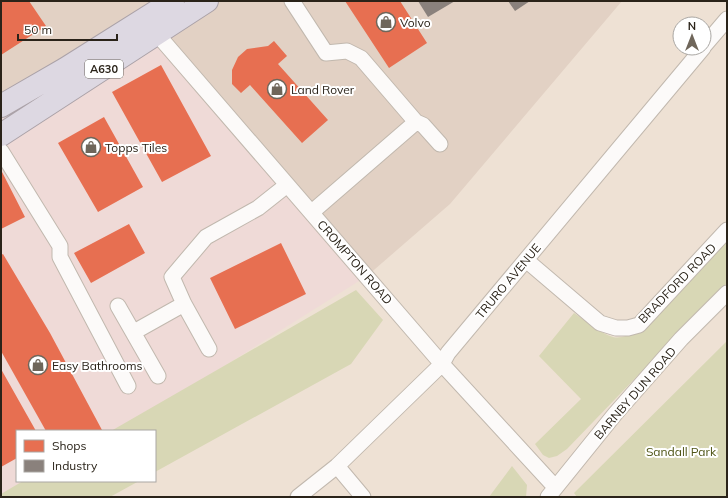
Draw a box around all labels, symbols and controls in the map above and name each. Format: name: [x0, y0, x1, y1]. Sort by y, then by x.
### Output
shop icon: Volvo: [375, 11, 397, 33]
place label: Volvo: [400, 15, 431, 30]
scale bar: [18, 16, 117, 42]
north arrow: [672, 16, 712, 56]
text: N: [688, 19, 696, 33]
text: 50 m: [24, 22, 52, 37]
road number: A630: [85, 60, 123, 78]
shop icon: Land Rover: [266, 78, 288, 100]
place label: Land Rover: [291, 82, 355, 97]
shop icon: Topps Tiles: [80, 136, 102, 158]
place label: Topps Tiles: [105, 140, 167, 155]
street label: CROMPTON ROAD: [314, 217, 396, 307]
street label: TRURO AVENUE: [472, 240, 544, 322]
street label: BRADFORD ROAD: [635, 240, 719, 326]
street label: BARNBY DUN ROAD: [591, 344, 679, 442]
shop icon: Easy Bathrooms: [27, 354, 49, 376]
place label: Easy Bathrooms: [52, 358, 143, 373]
legend: [16, 430, 156, 482]
text: Shops: [52, 438, 87, 453]
park label: Sandall Park: [646, 444, 717, 459]
text: Industry: [52, 458, 98, 473]

